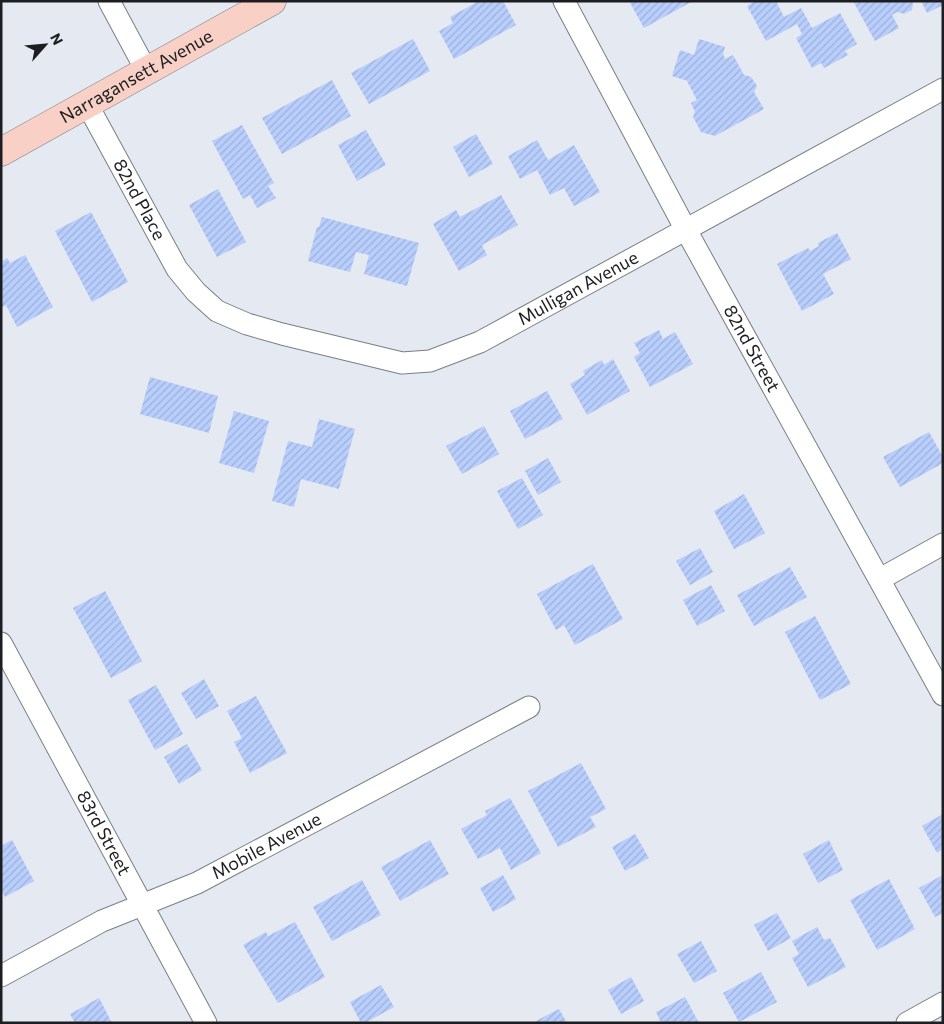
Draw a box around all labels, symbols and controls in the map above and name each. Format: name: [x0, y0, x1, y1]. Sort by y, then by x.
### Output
north arrow: [20, 20, 70, 70]
street label: Narragansett Avenue: [57, 25, 217, 127]
street label: 82nd Place: [109, 155, 171, 243]
street label: Mulligan Avenue: [514, 246, 642, 329]
street label: 82nd Street: [720, 301, 785, 395]
street label: 83rd Street: [73, 787, 136, 879]
street label: Mobile Avenue: [208, 807, 325, 883]

